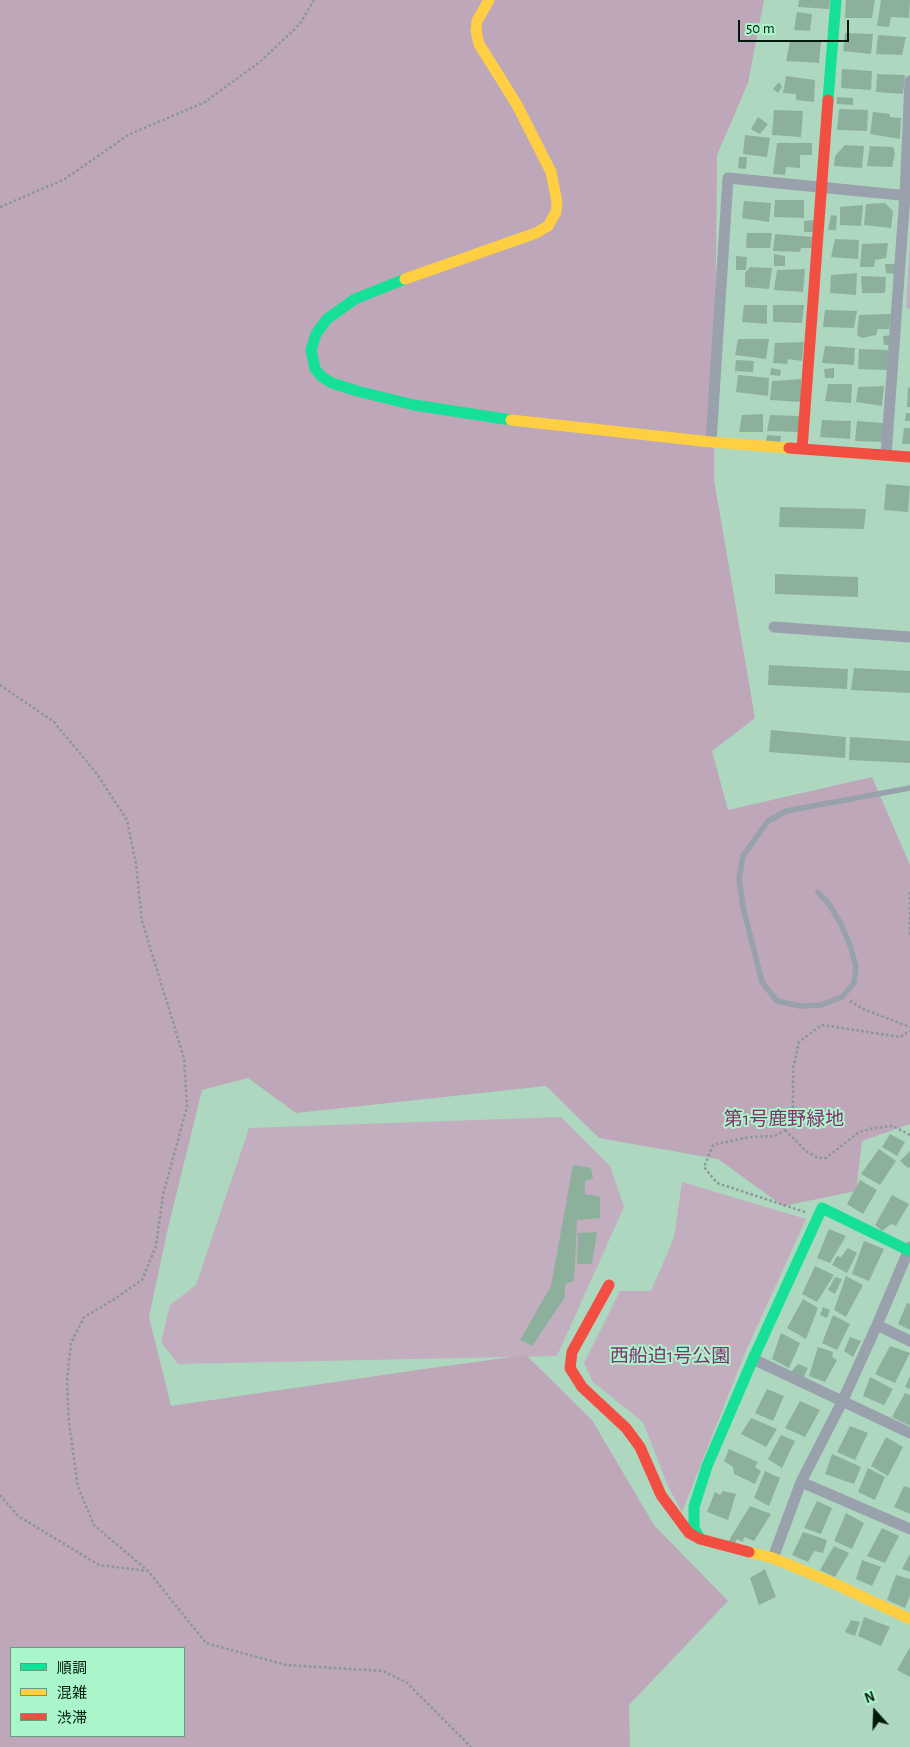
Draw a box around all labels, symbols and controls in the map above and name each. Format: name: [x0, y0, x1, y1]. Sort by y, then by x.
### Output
scale bar: [740, 10, 851, 42]
text: 50 m: [746, 21, 775, 36]
park label: 第1号鹿野緑地: [724, 1108, 844, 1130]
park label: 西船迫1号公園: [610, 1345, 730, 1367]
legend: [10, 1647, 185, 1737]
text: 順調: [57, 1661, 87, 1676]
text: 混雑: [57, 1686, 87, 1701]
north arrow: [850, 1687, 900, 1737]
text: N: [863, 1690, 877, 1706]
text: 渋滞: [57, 1711, 87, 1726]

